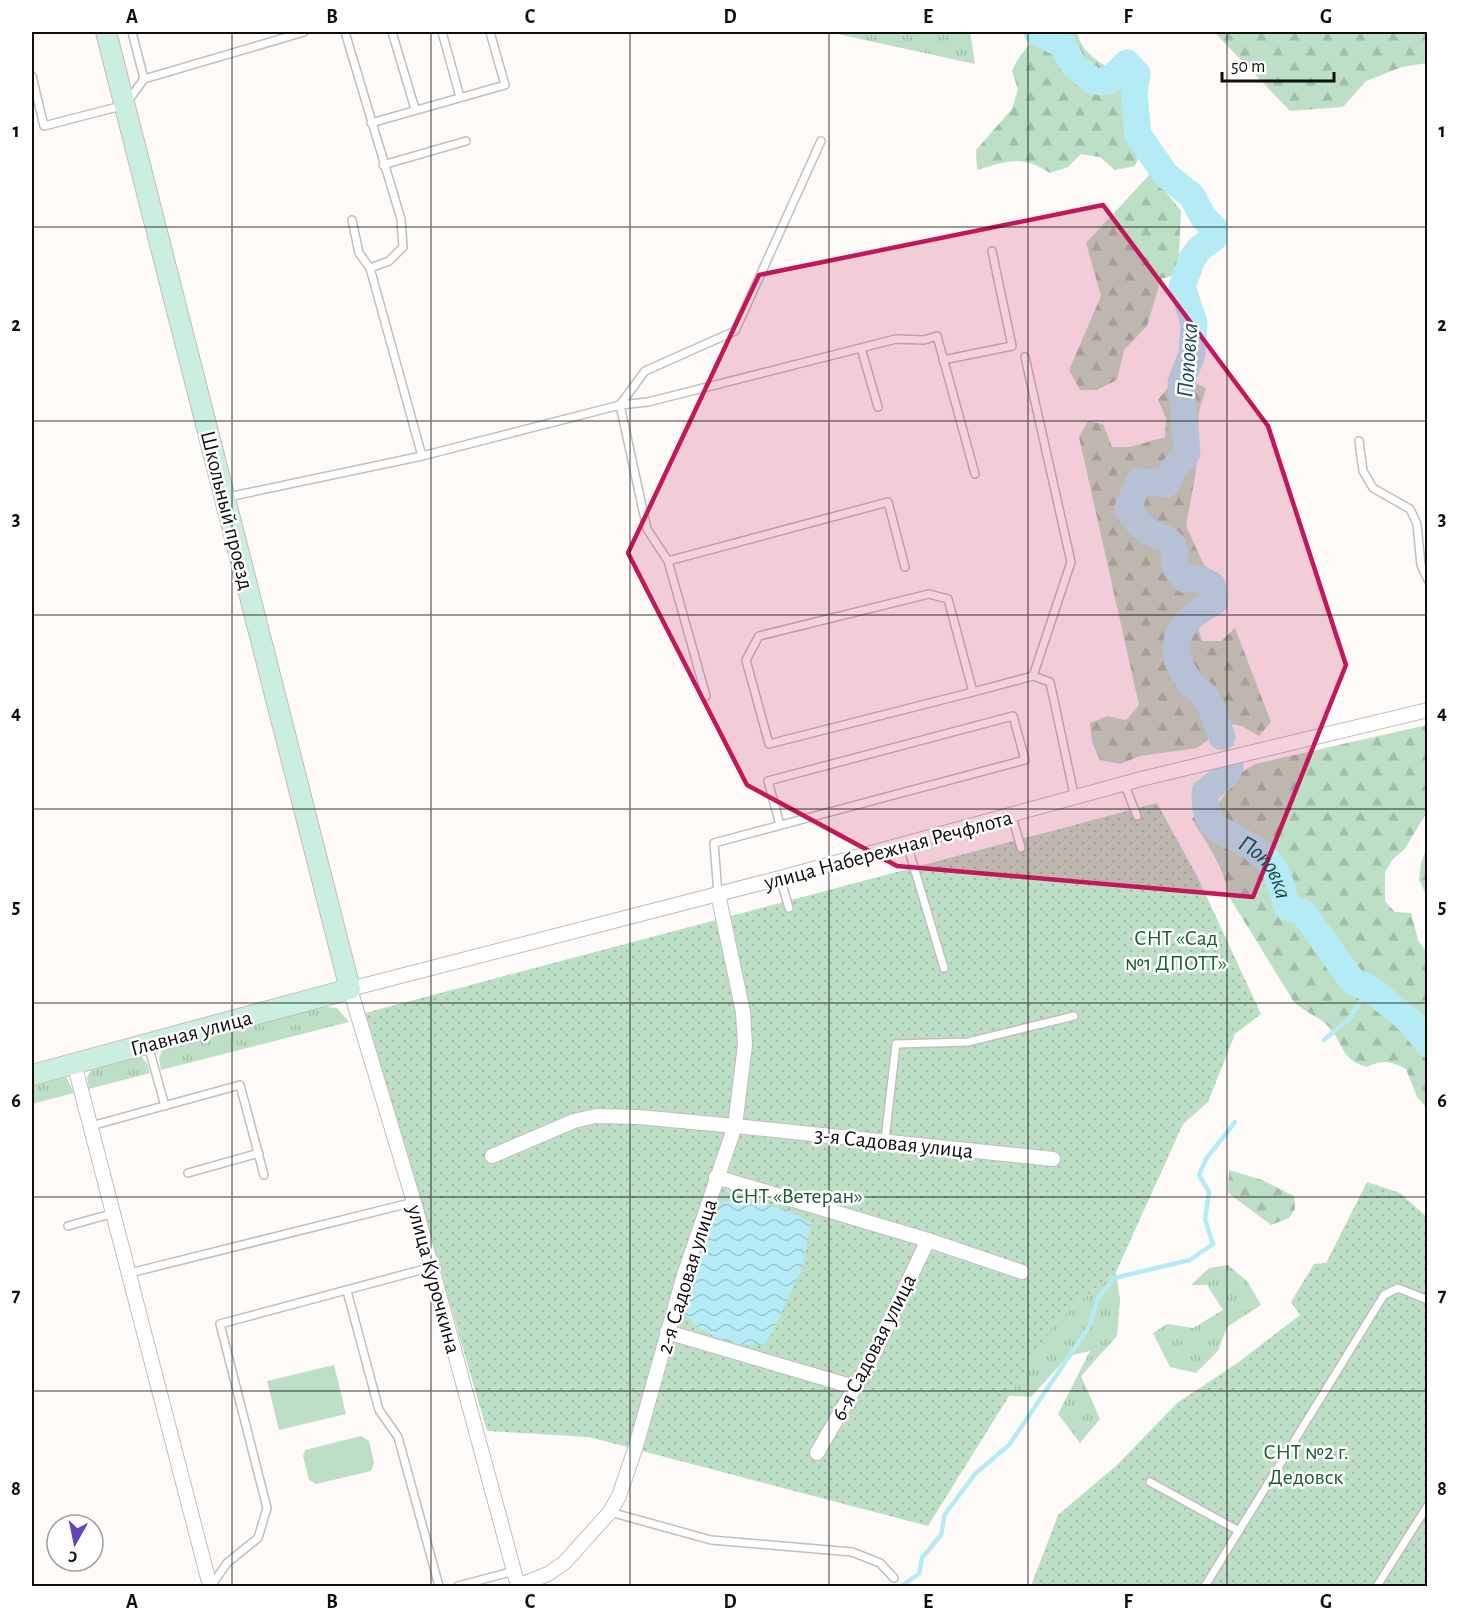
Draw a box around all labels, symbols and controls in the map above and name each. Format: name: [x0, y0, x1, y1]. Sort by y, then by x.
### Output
text: A: [126, 7, 138, 27]
text: B: [326, 7, 338, 27]
text: C: [525, 7, 536, 27]
text: D: [723, 7, 737, 27]
text: E: [923, 7, 933, 27]
text: F: [1123, 7, 1133, 27]
text: G: [1320, 7, 1332, 27]
scale bar: [1222, 45, 1334, 83]
text: 50 m: [1231, 58, 1265, 76]
text: 1: [12, 121, 20, 141]
text: 1: [1438, 121, 1446, 141]
text: 2: [11, 315, 21, 335]
text: 2: [1437, 315, 1447, 335]
water label: Поповка: [1173, 322, 1203, 398]
street label: Школьный проезд: [197, 428, 257, 592]
text: 3: [12, 509, 20, 529]
text: 3: [1438, 509, 1446, 529]
text: 4: [11, 703, 21, 723]
text: 4: [1437, 703, 1447, 723]
street label: улица Набережная Речфлота: [761, 806, 1015, 894]
water label: Поповка: [1235, 831, 1295, 902]
text: 5: [12, 897, 20, 917]
text: 5: [1438, 897, 1446, 917]
park label: СНТ «Сад №1 ДПОТТ»: [1125, 927, 1227, 974]
street label: Главная улица: [128, 1006, 255, 1060]
text: 6: [11, 1091, 21, 1111]
text: 6: [1437, 1091, 1447, 1111]
street label: 3-я Садовая улица: [813, 1124, 974, 1162]
park label: СНТ «Ветеран»: [731, 1185, 863, 1207]
street label: 2-я Садовая улица: [653, 1196, 721, 1356]
street label: улица Курочкина: [403, 1202, 464, 1356]
street label: 6-я Садовая улица: [828, 1271, 920, 1424]
text: 7: [12, 1285, 21, 1305]
text: 7: [1438, 1285, 1447, 1305]
park label: СНТ №2 г. Дедовск: [1263, 1441, 1349, 1488]
text: 8: [11, 1479, 21, 1499]
text: 8: [1437, 1479, 1447, 1499]
north arrow: [45, 1513, 105, 1573]
text: С: [67, 1548, 78, 1565]
text: A: [126, 1592, 138, 1612]
text: B: [326, 1592, 338, 1612]
text: C: [525, 1592, 536, 1612]
text: D: [723, 1592, 737, 1612]
text: E: [923, 1592, 933, 1612]
text: F: [1123, 1592, 1133, 1612]
text: G: [1320, 1592, 1332, 1612]

